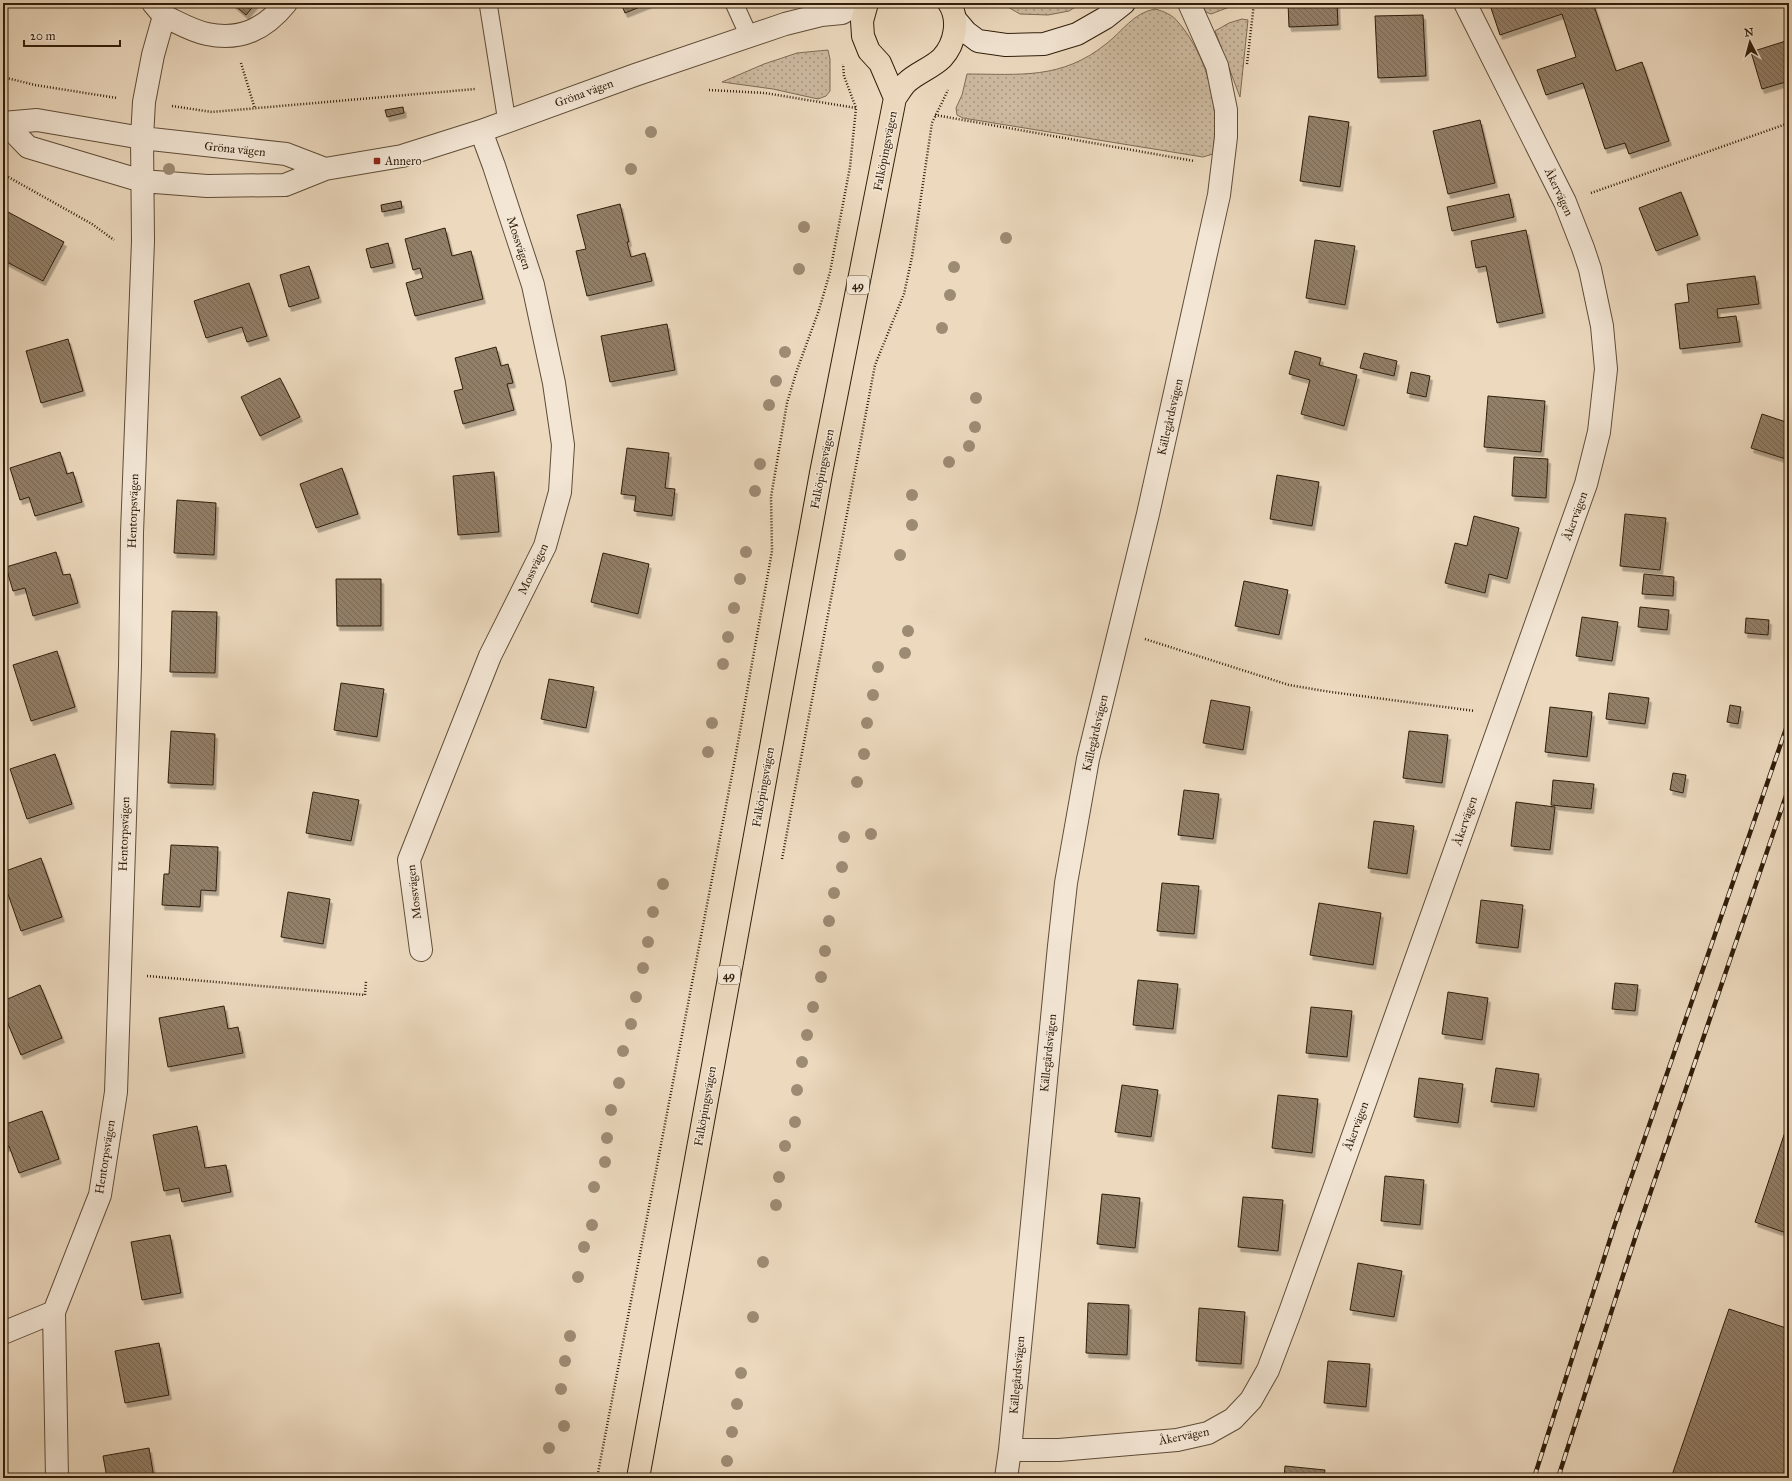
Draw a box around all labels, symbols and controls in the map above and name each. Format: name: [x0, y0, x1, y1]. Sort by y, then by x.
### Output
scale bar: [24, 22, 120, 48]
north arrow: [1730, 22, 1770, 62]
text: N: [1744, 26, 1755, 40]
text: 20 m: [30, 29, 56, 43]
street label: Gröna vägen: [553, 76, 616, 111]
street label: Falköpingsvägen: [870, 109, 901, 192]
street label: Gröna vägen: [204, 139, 267, 160]
place label: Annero: [384, 154, 422, 168]
marker: Annero: [372, 156, 382, 166]
street label: Åkervägen: [1541, 165, 1577, 219]
street label: Mossvägen: [503, 215, 534, 272]
road number: 49: [847, 276, 869, 294]
street label: Källegårdsvägen: [1154, 377, 1187, 457]
street label: Falköpingsvägen: [807, 427, 838, 510]
street label: Hentorpsvägen: [125, 473, 142, 549]
street label: Åkervägen: [1558, 489, 1591, 544]
street label: Mossvägen: [515, 541, 552, 597]
street label: Källegårdsvägen: [1079, 693, 1112, 773]
street label: Falköpingsvägen: [749, 745, 778, 828]
street label: Åkervägen: [1449, 794, 1481, 849]
street label: Hentorpsvägen: [116, 796, 133, 872]
street label: Mossvägen: [404, 863, 425, 920]
road number: 49: [718, 966, 740, 984]
street label: Källegårdsvägen: [1037, 1013, 1060, 1093]
street label: Falköpingsvägen: [691, 1064, 720, 1147]
street label: Åkervägen: [1339, 1099, 1372, 1154]
street label: Hentorpsvägen: [92, 1118, 119, 1195]
street label: Källegårdsvägen: [1007, 1335, 1028, 1415]
street label: Åkervägen: [1156, 1423, 1211, 1449]

